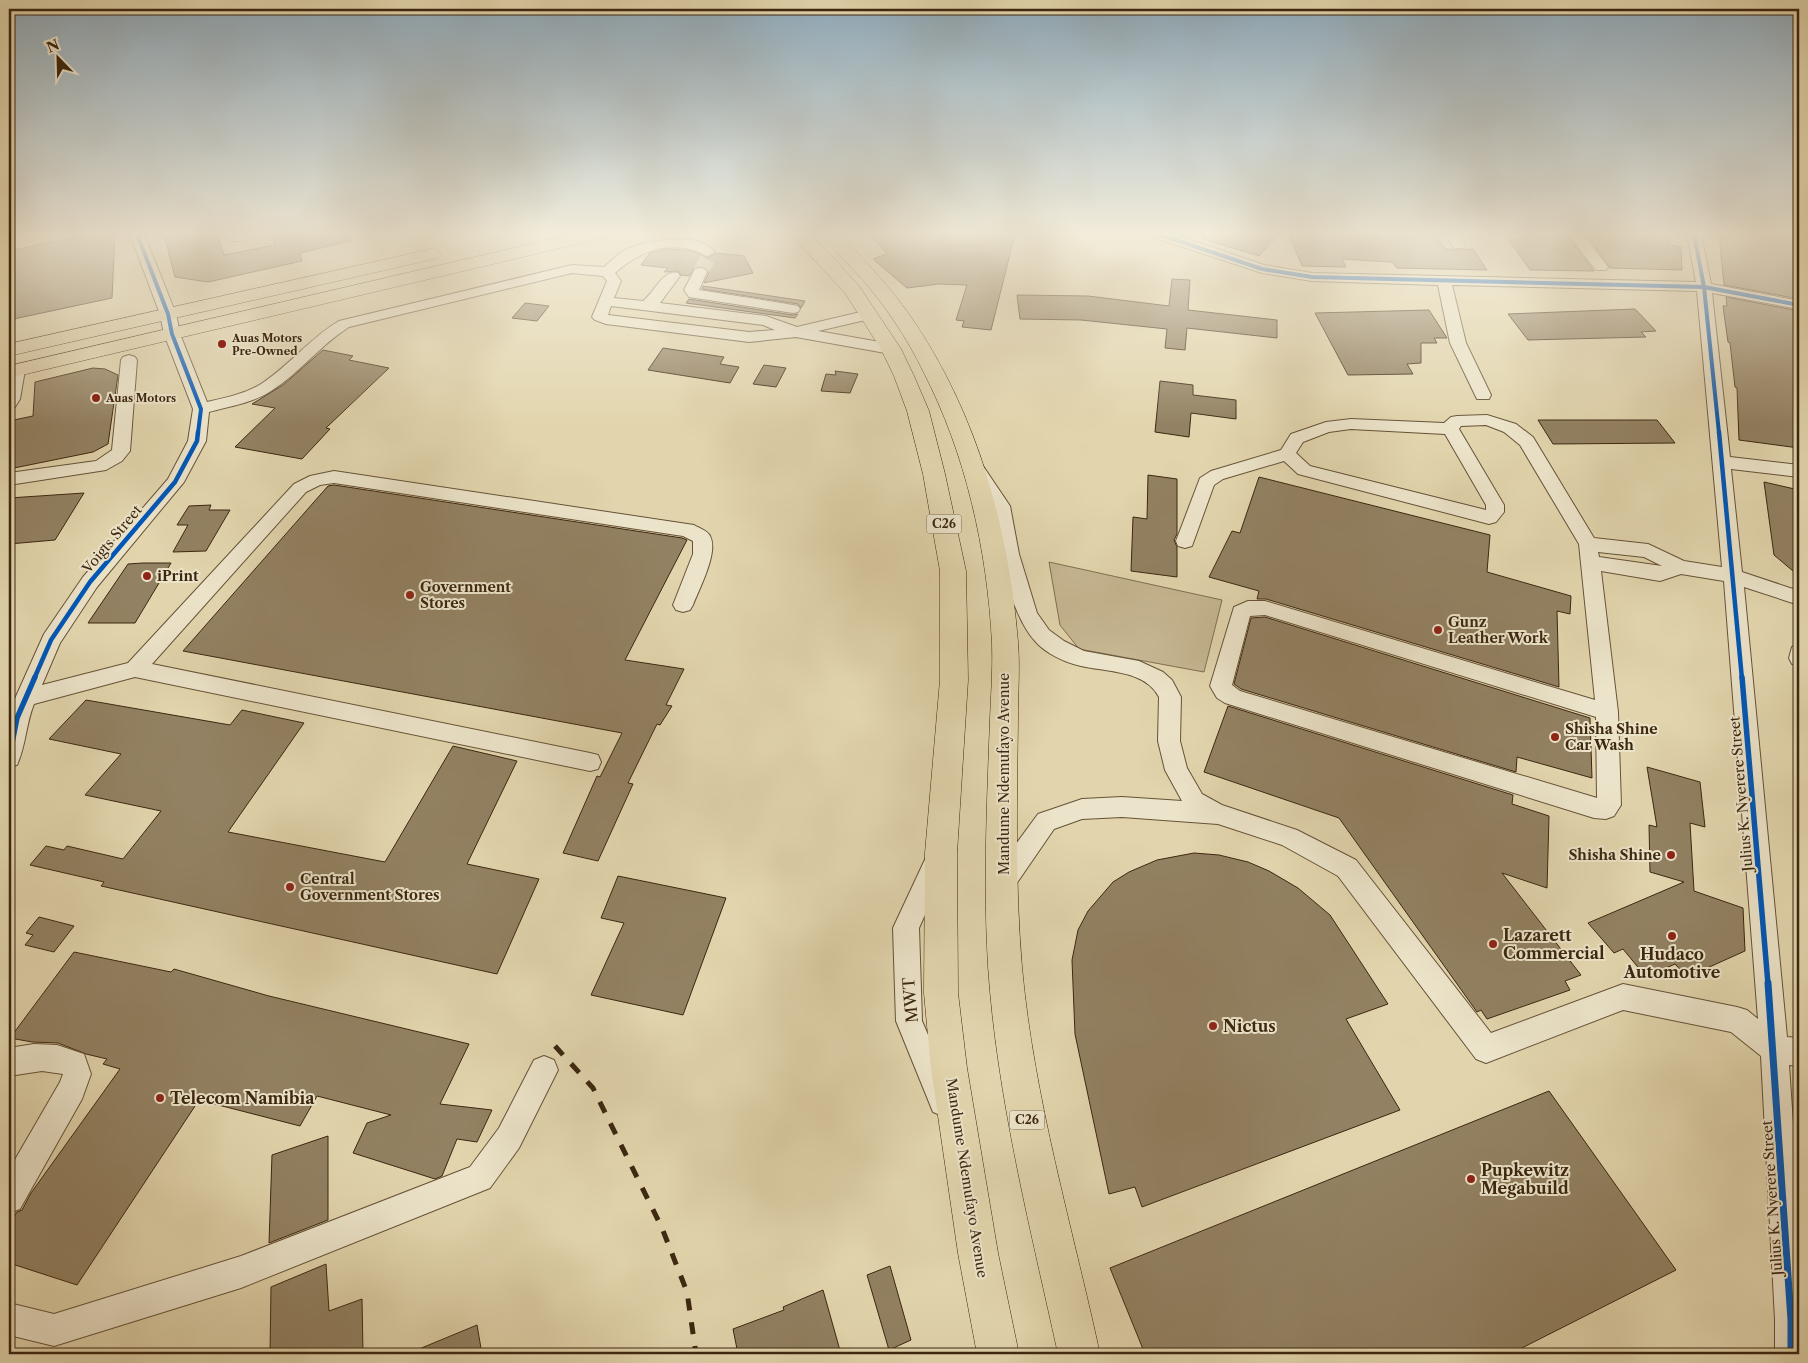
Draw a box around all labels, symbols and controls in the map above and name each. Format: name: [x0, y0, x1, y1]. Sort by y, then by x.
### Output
north arrow: [32, 32, 82, 82]
text: N: [44, 35, 62, 57]
place label: Auas Motors Pre-Owned: [231, 331, 302, 358]
marker: Auas Motors Pre-Owned: [216, 338, 228, 350]
place label: Auas Motors: [105, 391, 176, 405]
marker: Auas Motors: [90, 392, 102, 404]
street label: Voigts Street: [78, 501, 146, 578]
road number: C26: [926, 514, 962, 534]
place label: iPrint: [157, 567, 199, 585]
marker: iPrint: [141, 570, 153, 582]
place label: Government Stores: [420, 578, 511, 612]
marker: Government Stores: [404, 589, 416, 601]
place label: Gunz Leather Work: [1448, 613, 1549, 647]
marker: Gunz Leather Work: [1432, 624, 1444, 636]
street label: Mandume Ndemufayo Avenue: [995, 673, 1013, 875]
street label: Julius K. Nyerere Street: [1725, 716, 1757, 874]
place label: Shisha Shine Car Wash: [1565, 720, 1658, 754]
marker: Shisha Shine Car Wash: [1549, 731, 1561, 743]
place label: Shisha Shine: [1568, 846, 1661, 864]
marker: Shisha Shine: [1665, 849, 1677, 861]
place label: Central Government Stores: [300, 870, 440, 904]
marker: Central Government Stores: [284, 881, 296, 893]
place label: Lazarett Commercial: [1503, 925, 1605, 963]
marker: Hudaco Automotive: [1666, 930, 1678, 942]
marker: Lazarett Commercial: [1487, 938, 1499, 950]
place label: Hudaco Automotive: [1623, 944, 1721, 982]
street label: MWT: [898, 976, 922, 1024]
place label: Nictus: [1223, 1016, 1276, 1036]
marker: Nictus: [1207, 1020, 1219, 1032]
street label: Mandume Ndemufayo Avenue: [942, 1077, 992, 1279]
place label: Telecom Namibia: [170, 1088, 315, 1108]
marker: Telecom Namibia: [154, 1092, 166, 1104]
road number: C26: [1010, 1110, 1044, 1130]
street label: Julius K. Nyerere Street: [1758, 1120, 1787, 1278]
place label: Pupkewitz Megabuild: [1481, 1160, 1569, 1198]
marker: Pupkewitz Megabuild: [1465, 1173, 1477, 1185]

